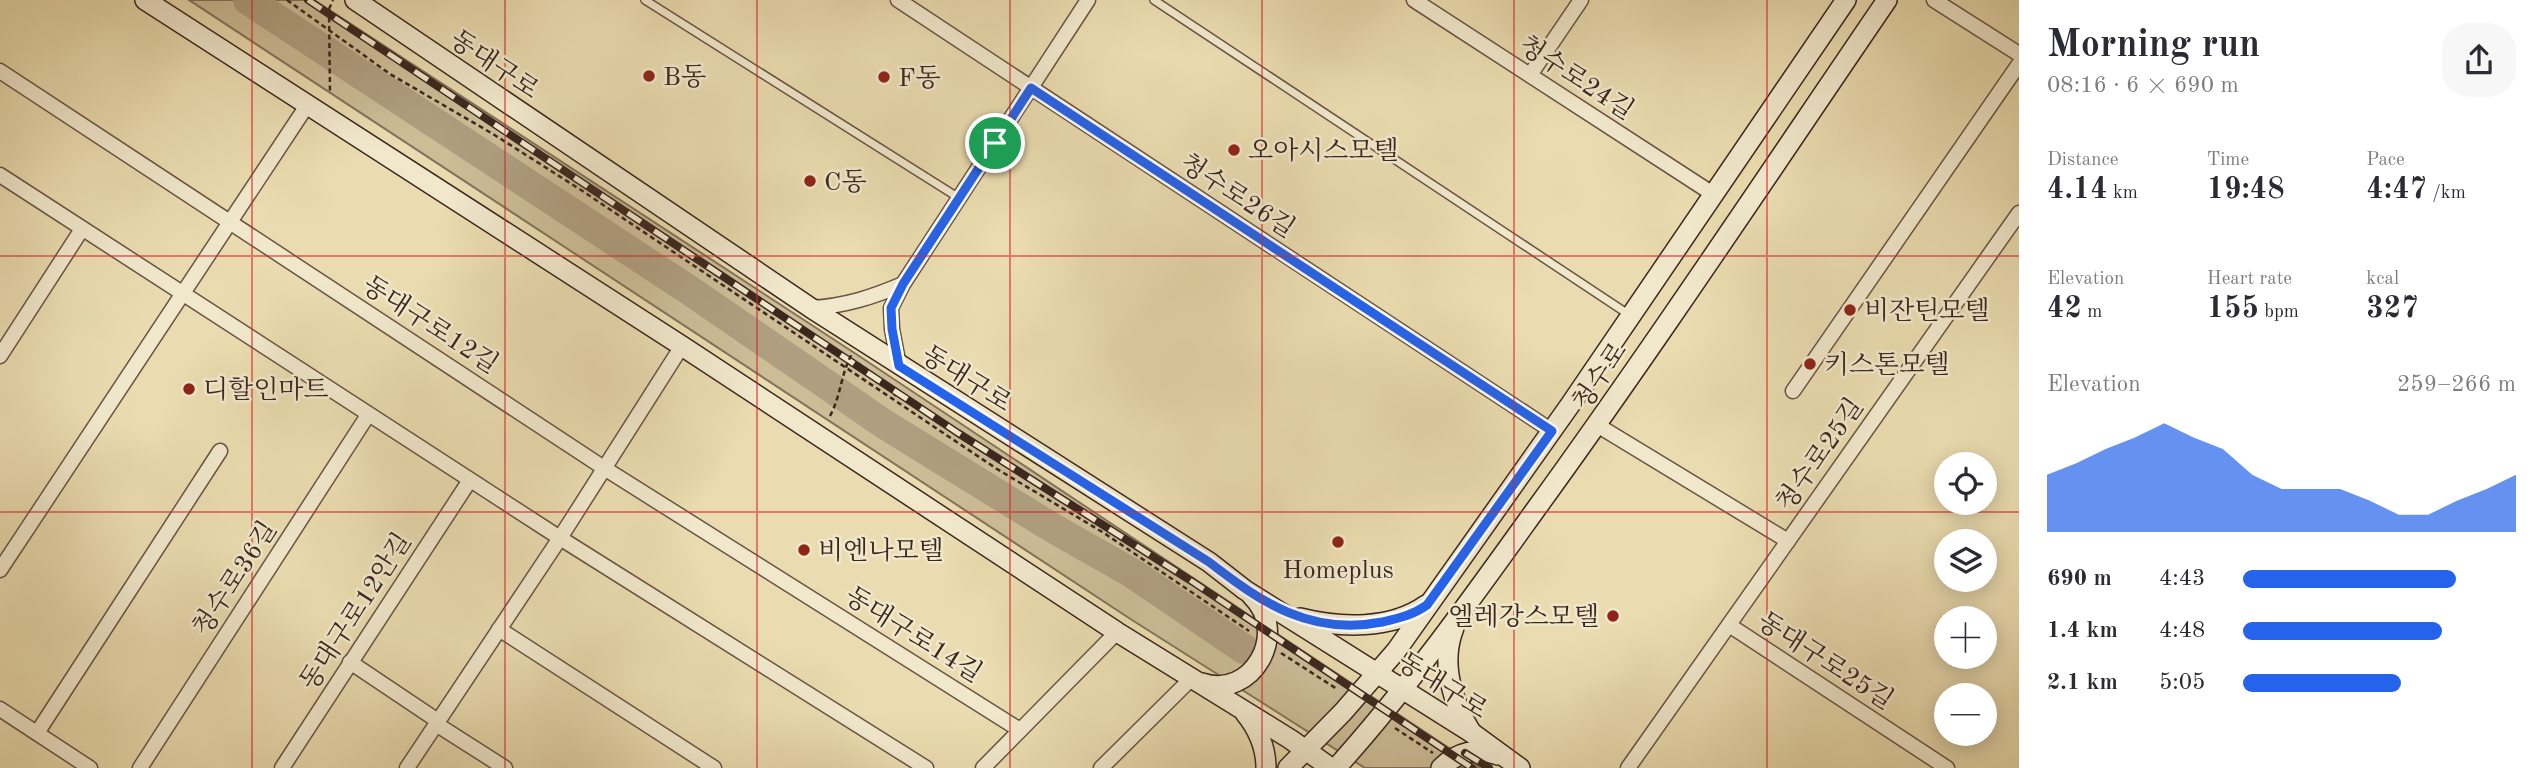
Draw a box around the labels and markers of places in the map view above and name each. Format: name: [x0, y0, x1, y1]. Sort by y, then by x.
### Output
place label: B동: [663, 64, 706, 91]
place label: F동: [898, 65, 941, 92]
marker: B동: [641, 68, 657, 84]
marker: F동: [876, 69, 892, 85]
pin: [965, 113, 1025, 173]
place label: 오아시스모텔: [1248, 137, 1399, 165]
marker: 오아시스모텔: [1226, 142, 1242, 158]
place label: C동: [824, 169, 867, 196]
marker: C동: [802, 173, 818, 189]
place label: 비잔틴모텔: [1864, 296, 1990, 325]
marker: 비잔틴모텔: [1842, 302, 1858, 318]
place label: 키스톤모텔: [1824, 351, 1950, 379]
marker: 키스톤모텔: [1802, 356, 1818, 372]
place label: 디할인마트: [203, 376, 329, 404]
marker: 디할인마트: [181, 381, 197, 397]
marker: Homeplus: [1330, 534, 1346, 550]
place label: 비엔나모텔: [818, 536, 944, 565]
marker: 비엔나모텔: [796, 542, 812, 558]
place label: Homeplus: [1282, 558, 1394, 584]
place label: 엘레강스모텔: [1448, 603, 1599, 631]
marker: 엘레강스모텔: [1605, 608, 1621, 624]

